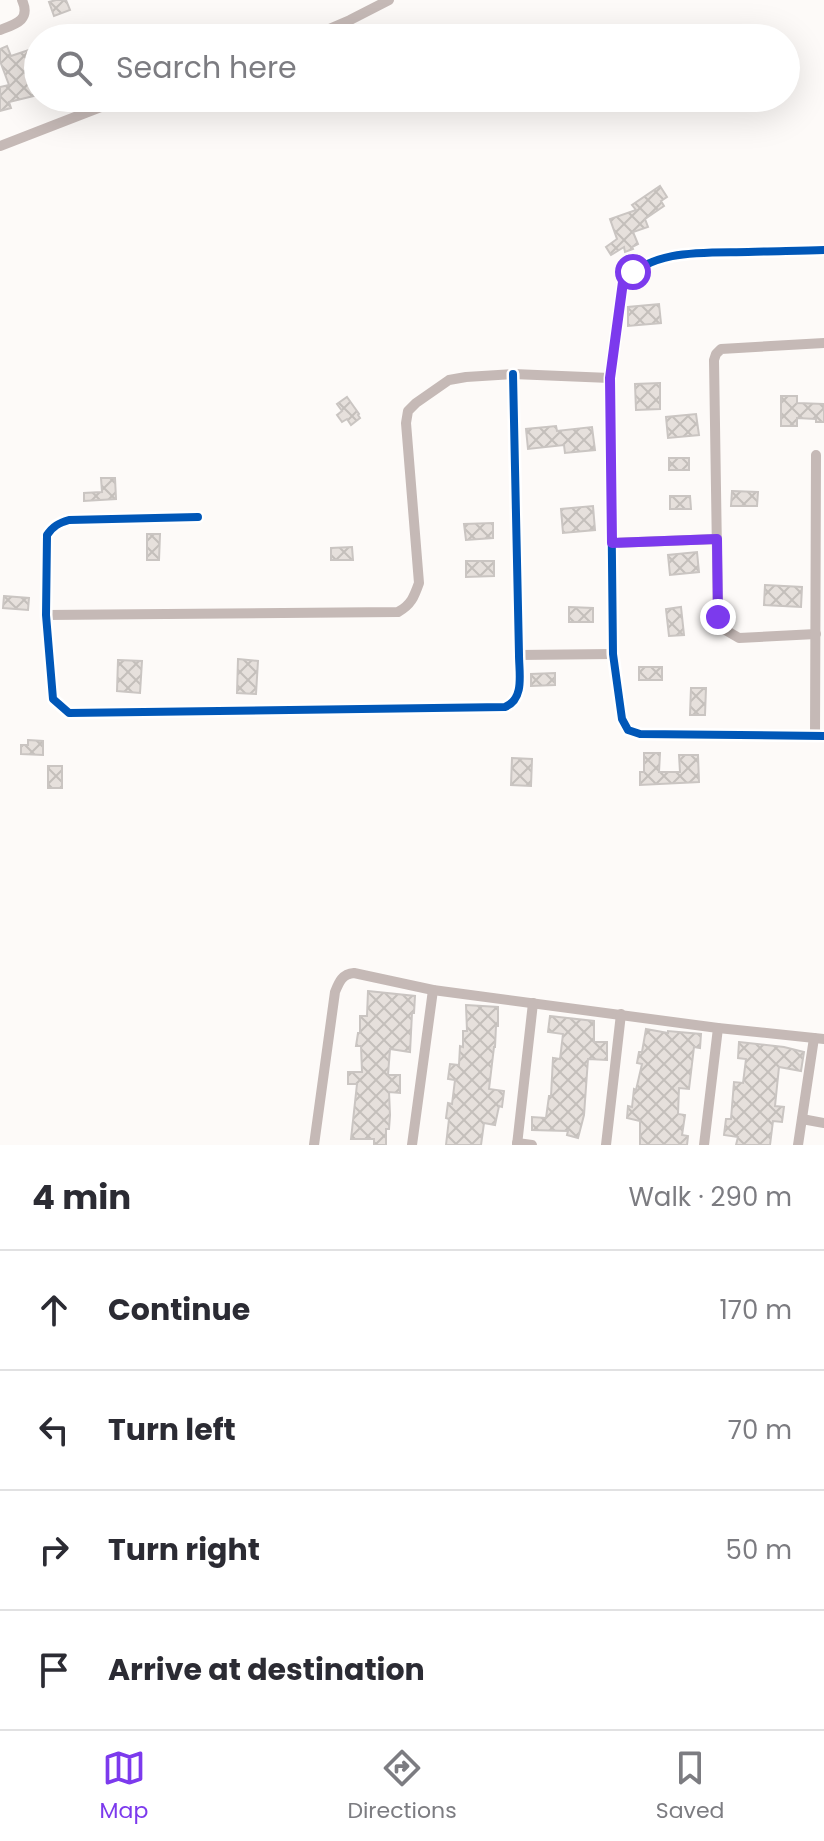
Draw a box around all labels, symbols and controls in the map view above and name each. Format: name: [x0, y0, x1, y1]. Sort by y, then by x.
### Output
search box: [24, 24, 800, 112]
icon: search: [52, 46, 96, 90]
text: Search here: [116, 46, 297, 89]
route start: [615, 254, 651, 290]
route end: [700, 599, 736, 635]
text: 4 min: [32, 1173, 131, 1221]
text: Walk · 290 m: [628, 1179, 792, 1215]
icon: ahead: [32, 1288, 76, 1332]
text: Continue: [108, 1288, 250, 1331]
text: 170 m: [719, 1292, 792, 1328]
icon: left: [32, 1408, 76, 1452]
text: Turn left: [108, 1408, 236, 1451]
text: 70 m: [728, 1412, 792, 1448]
icon: right: [32, 1528, 76, 1572]
text: Turn right: [108, 1528, 260, 1571]
text: 50 m: [726, 1532, 792, 1568]
icon: arrive: [32, 1648, 76, 1692]
text: Arrive at destination: [108, 1648, 425, 1691]
tab: Map: [100, 1746, 148, 1827]
tab: Directions: [347, 1746, 457, 1827]
tab: Saved: [656, 1746, 724, 1827]

